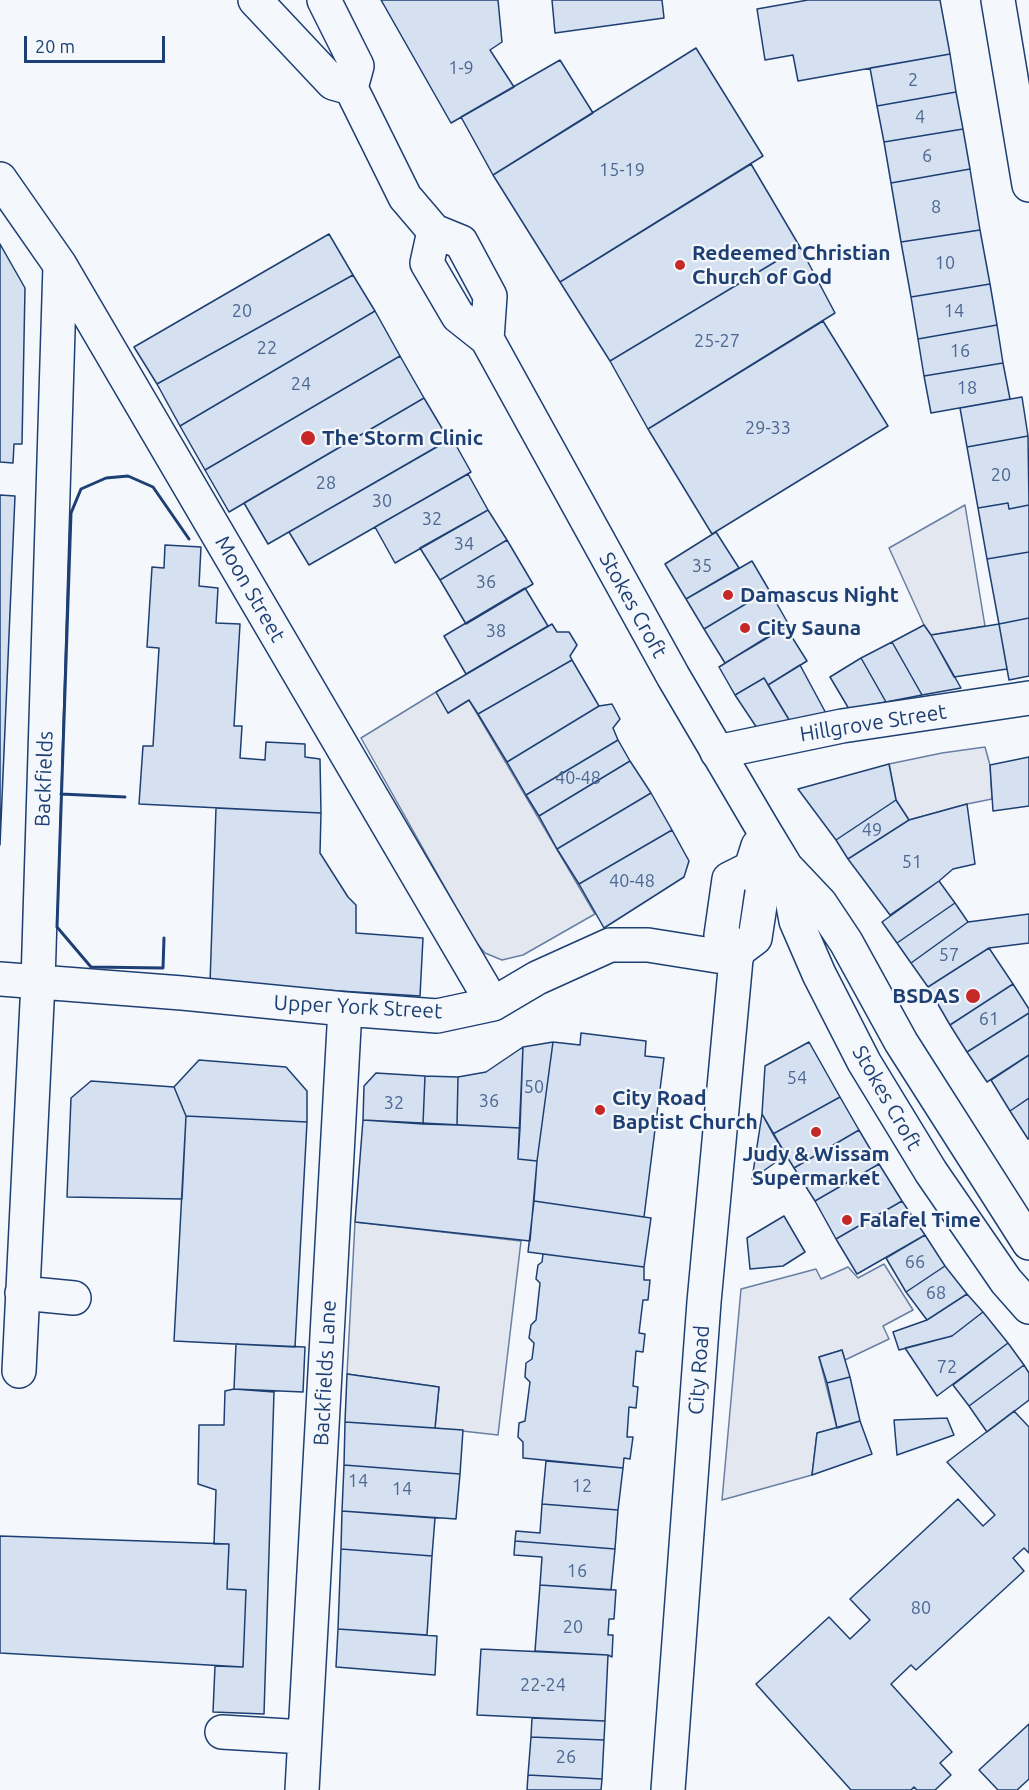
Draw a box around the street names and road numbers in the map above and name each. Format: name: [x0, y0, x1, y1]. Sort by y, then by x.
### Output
street label: Moon Street: [210, 531, 290, 647]
street label: Stokes Croft: [594, 548, 672, 662]
street label: Hillgrove Street: [798, 699, 948, 747]
street label: Backfields: [30, 731, 58, 827]
street label: Upper York Street: [273, 990, 443, 1024]
street label: Stokes Croft: [847, 1041, 927, 1155]
street label: Backfields Lane: [309, 1299, 341, 1447]
street label: City Road: [683, 1324, 715, 1416]

